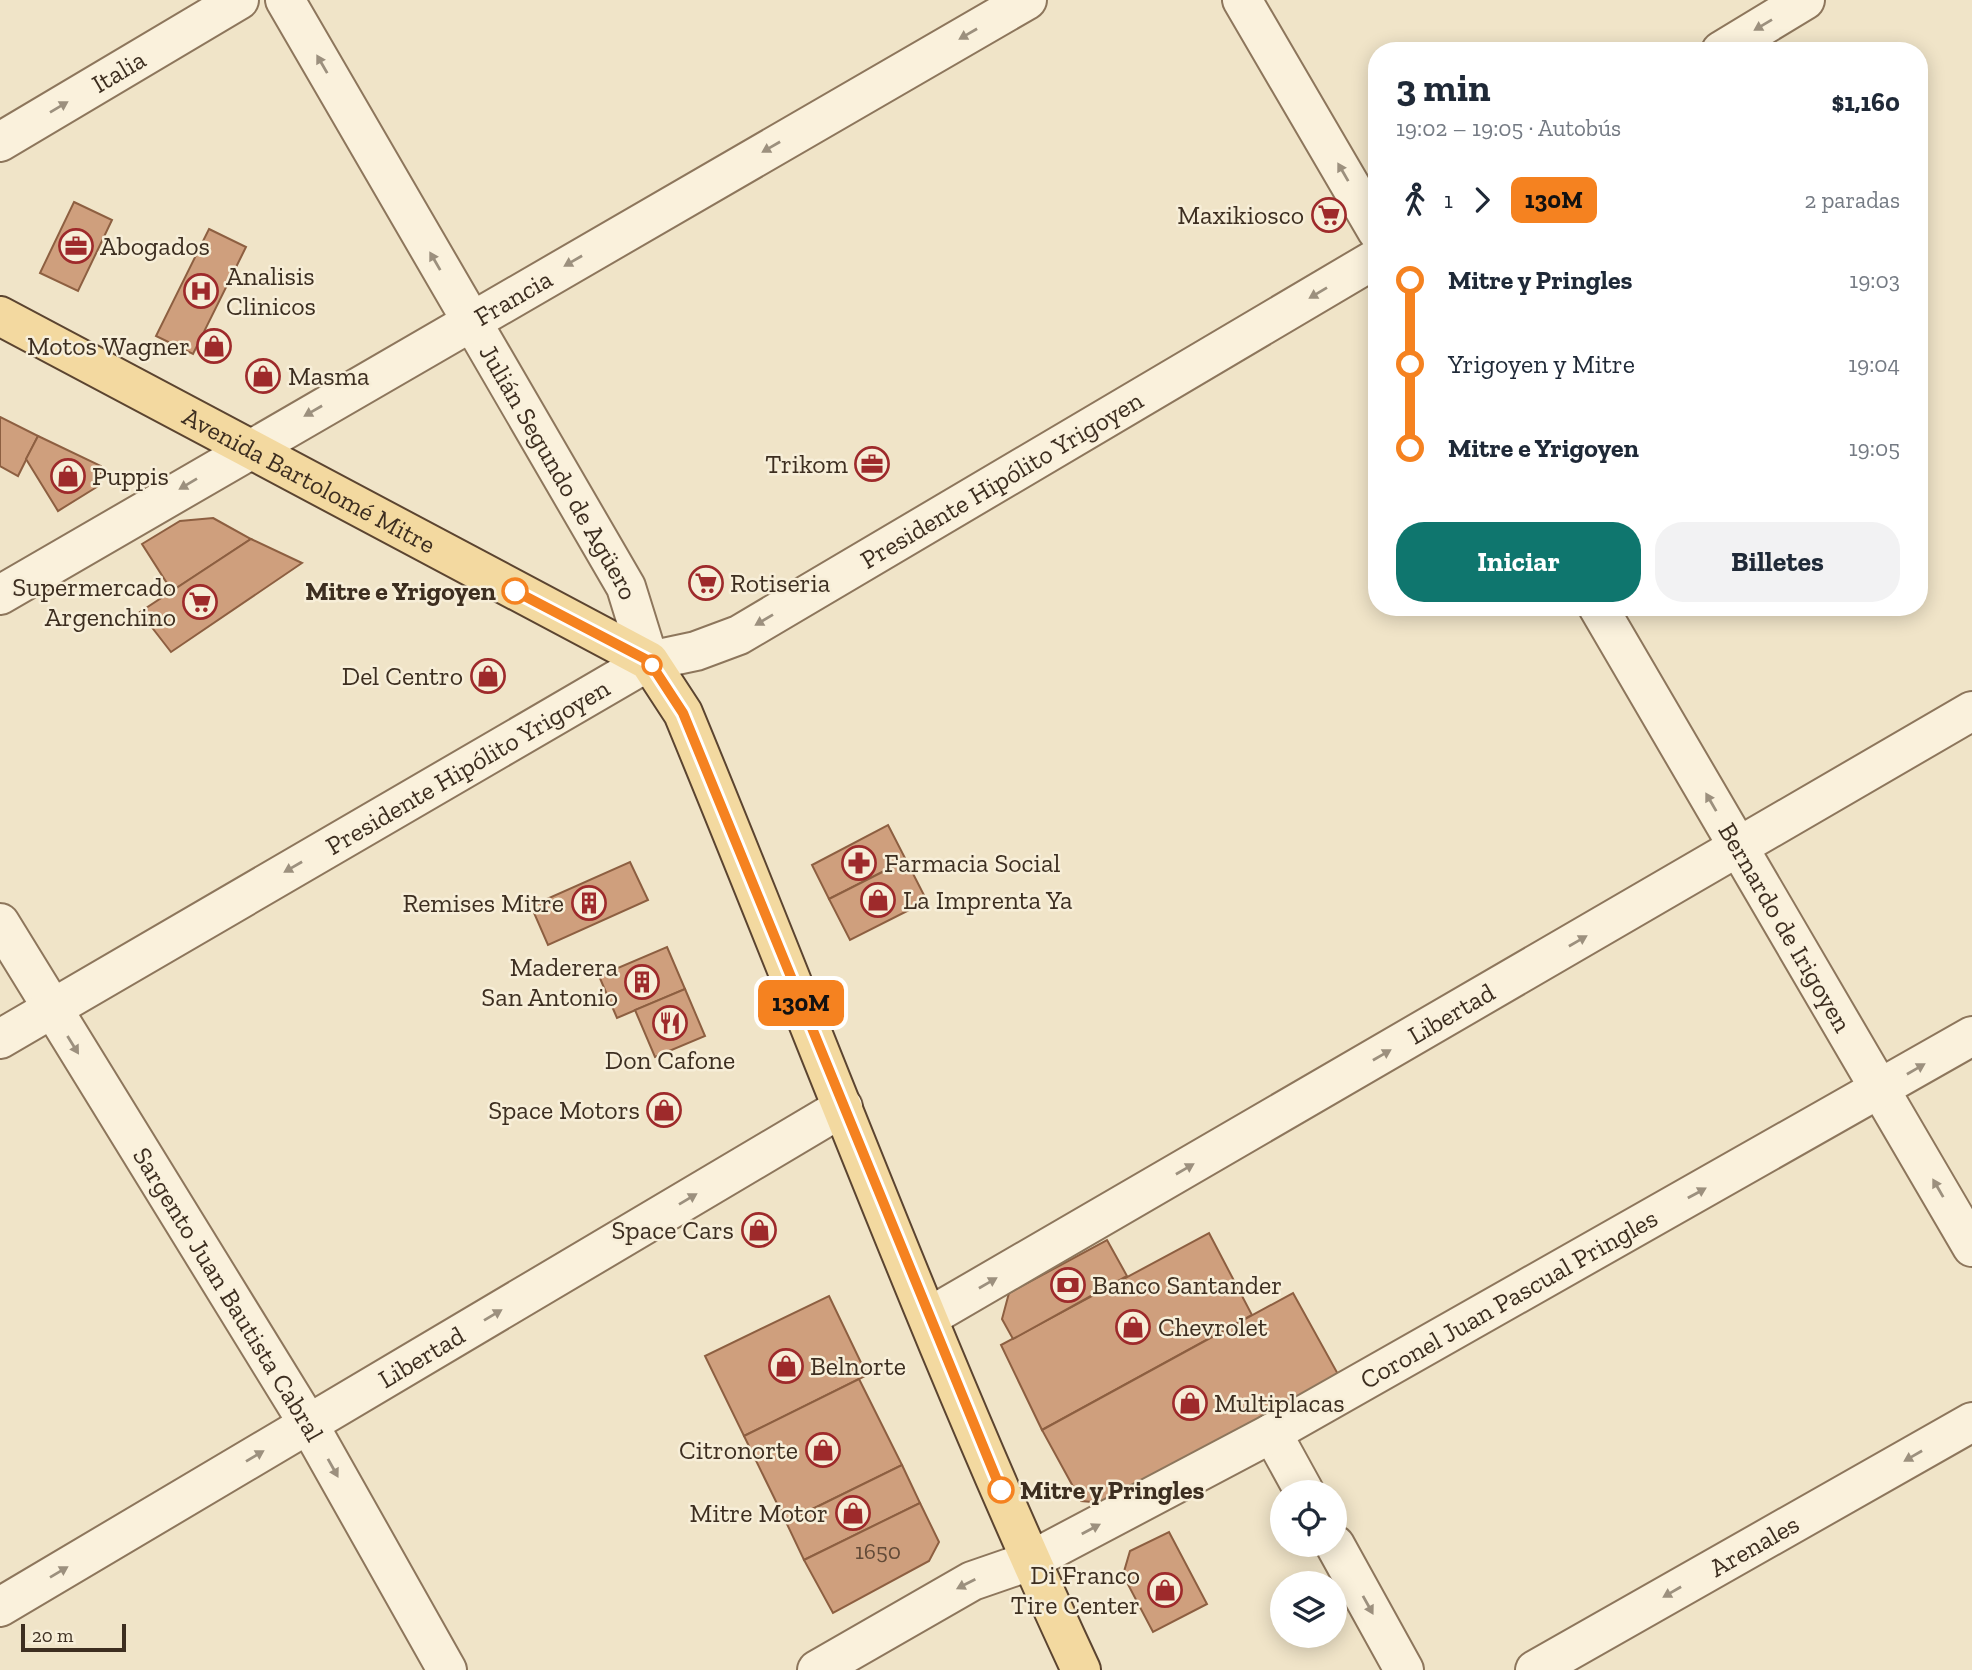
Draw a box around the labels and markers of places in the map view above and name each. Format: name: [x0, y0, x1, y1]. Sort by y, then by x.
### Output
supermarket icon: Maxikiosco: [1310, 196, 1348, 234]
place label: Maxikiosco: [1177, 199, 1304, 231]
office icon: Abogados: [57, 227, 95, 265]
place label: Abogados: [100, 230, 210, 262]
place label: Analisis Clinicos: [226, 260, 316, 322]
hospital icon: Analisis Clinicos: [182, 272, 220, 310]
shop icon: Motos Wagner: [195, 327, 233, 365]
place label: Motos Wagner: [27, 330, 190, 362]
shop icon: Masma: [244, 357, 282, 395]
place label: Masma: [288, 360, 370, 392]
office icon: Trikom: [853, 445, 891, 483]
place label: Trikom: [765, 448, 849, 480]
shop icon: Puppis: [49, 457, 87, 495]
place label: Puppis: [92, 460, 169, 492]
supermarket icon: Rotiseria: [687, 564, 725, 602]
place label: Rotiseria: [730, 567, 831, 599]
place label: Supermercado Argenchino: [12, 571, 176, 633]
place label: Mitre e Yrigoyen: [305, 575, 497, 607]
marker: Mitre e Yrigoyen: [502, 578, 528, 604]
supermarket icon: Supermercado Argenchino: [181, 583, 219, 621]
unlabelled marker: [642, 655, 662, 675]
shop icon: Del Centro: [469, 657, 507, 695]
place label: Del Centro: [342, 660, 463, 692]
pharmacy icon: Farmacia Social: [840, 844, 878, 882]
place label: Farmacia Social: [884, 847, 1060, 879]
shop icon: La Imprenta Ya: [859, 881, 897, 919]
building icon: Remises Mitre: [570, 884, 608, 922]
place label: La Imprenta Ya: [903, 884, 1073, 916]
place label: Remises Mitre: [402, 887, 564, 919]
place label: Maderera San Antonio: [481, 951, 618, 1013]
building icon: Maderera San Antonio: [623, 963, 661, 1001]
restaurant icon: Don Cafone: [651, 1004, 689, 1042]
place label: Don Cafone: [605, 1044, 735, 1076]
shop icon: Space Motors: [645, 1091, 683, 1129]
place label: Space Motors: [488, 1094, 640, 1126]
shop icon: Space Cars: [740, 1211, 778, 1249]
place label: Space Cars: [611, 1214, 734, 1246]
bank icon: Banco Santander: [1049, 1266, 1087, 1304]
place label: Banco Santander: [1092, 1269, 1282, 1301]
shop icon: Chevrolet: [1114, 1308, 1152, 1346]
place label: Chevrolet: [1158, 1311, 1268, 1343]
shop icon: Belnorte: [767, 1347, 805, 1385]
place label: Belnorte: [810, 1350, 906, 1382]
shop icon: Multiplacas: [1171, 1384, 1209, 1422]
place label: Multiplacas: [1214, 1387, 1345, 1419]
shop icon: Citronorte: [804, 1431, 842, 1469]
place label: Citronorte: [679, 1434, 798, 1466]
place label: Mitre y Pringles: [1020, 1474, 1205, 1506]
marker: Mitre y Pringles: [988, 1477, 1014, 1503]
shop icon: Mitre Motor: [834, 1494, 872, 1532]
place label: Mitre Motor: [690, 1497, 828, 1529]
place label: Di Franco Tire Center: [1011, 1559, 1140, 1621]
shop icon: Di Franco Tire Center: [1146, 1571, 1184, 1609]

